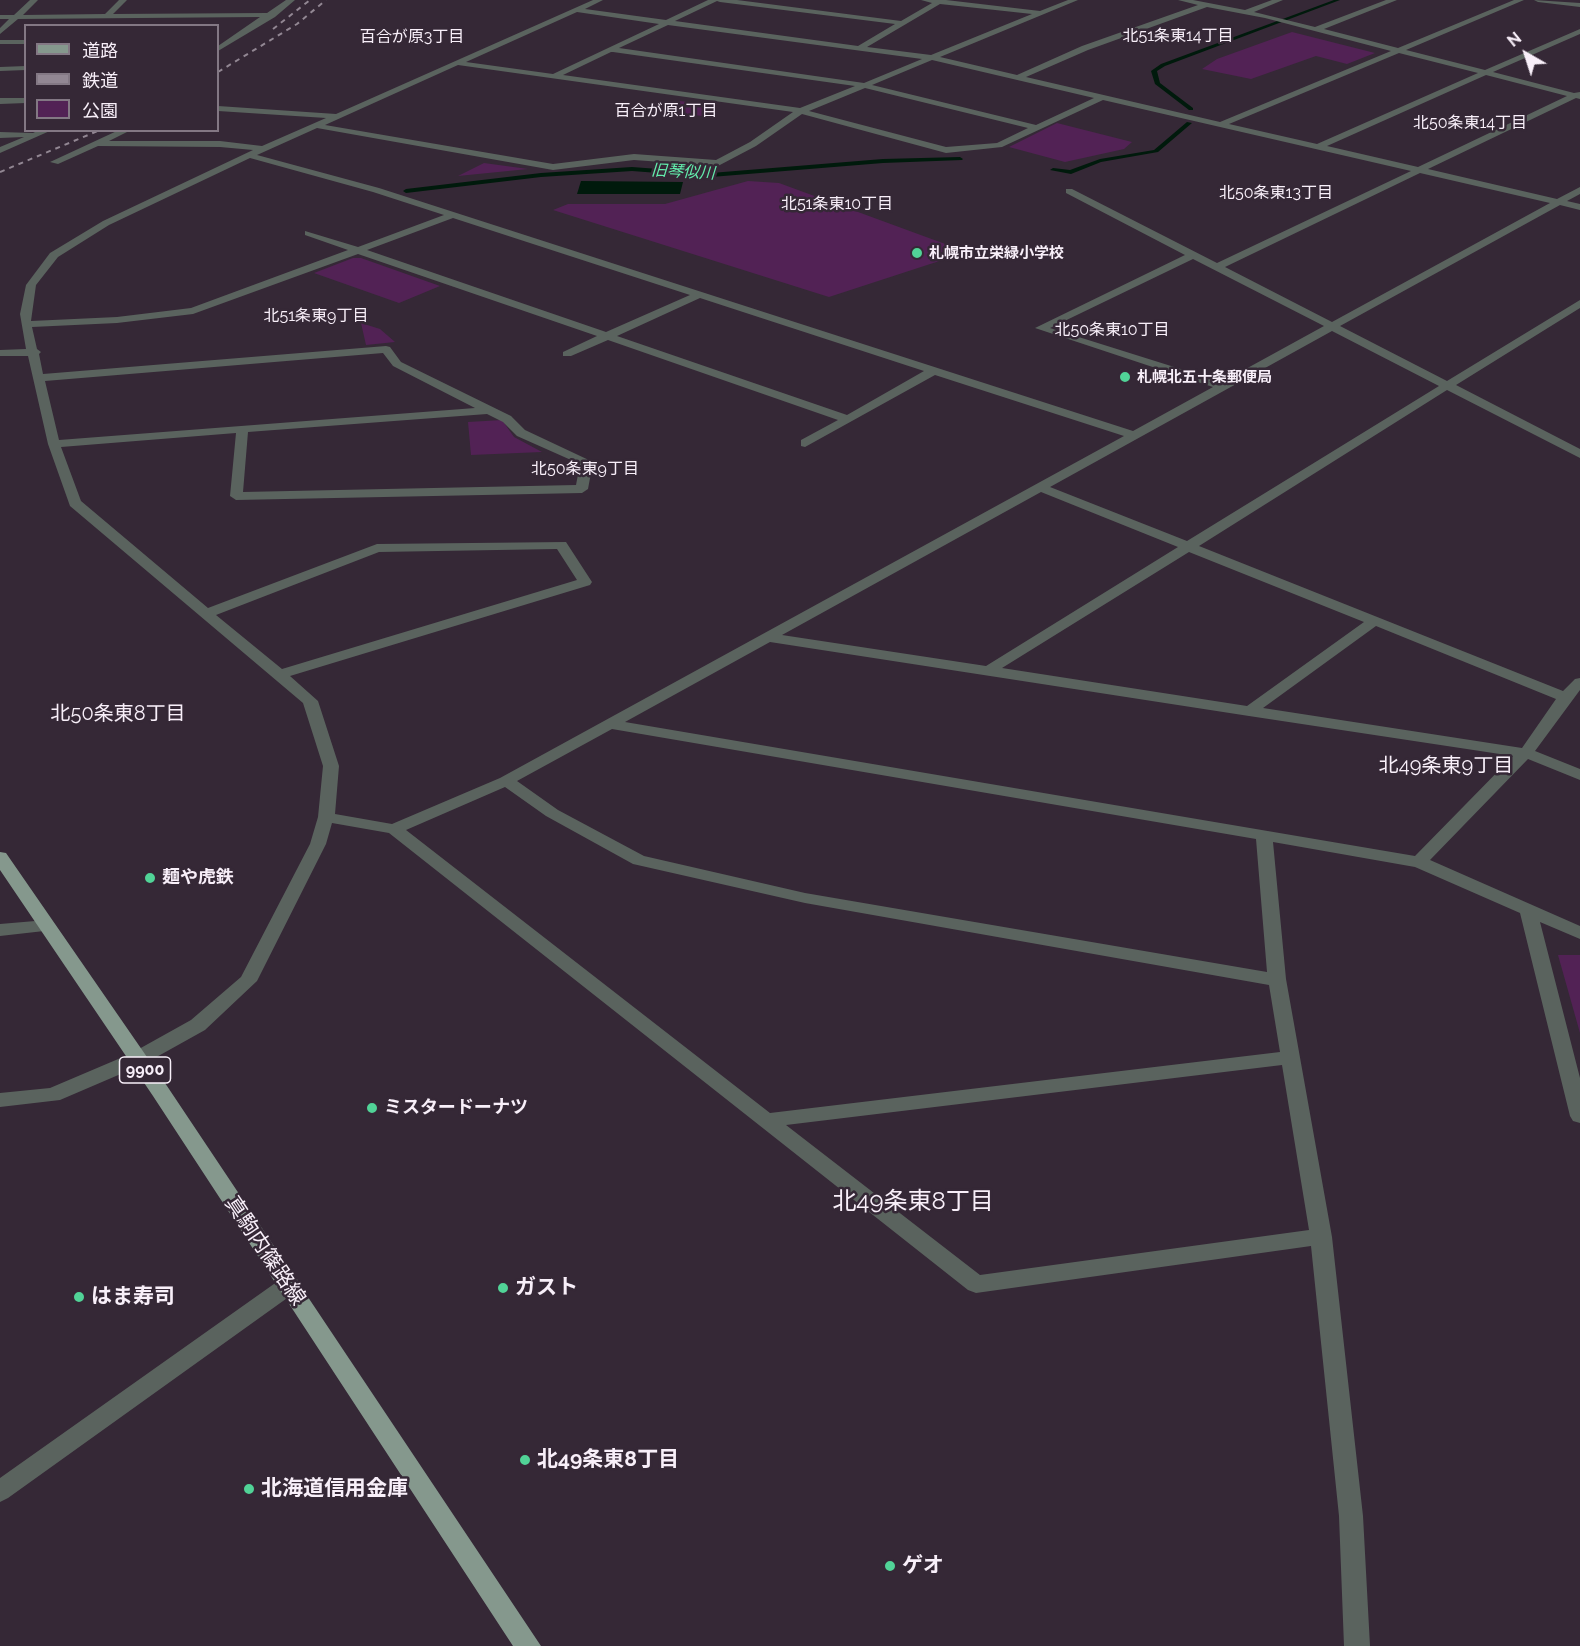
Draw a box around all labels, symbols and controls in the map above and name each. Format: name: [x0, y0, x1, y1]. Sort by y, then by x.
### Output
legend: [24, 24, 219, 132]
north arrow: [1496, 24, 1556, 84]
district label: 北51条東14丁目: [1122, 26, 1234, 46]
district label: 百合が原3丁目: [360, 27, 464, 47]
text: N: [1504, 28, 1525, 51]
text: 道路: [82, 40, 118, 61]
text: 鉄道: [82, 70, 118, 91]
text: 公園: [82, 100, 118, 121]
district label: 百合が原1丁目: [615, 101, 717, 121]
district label: 北50条東14丁目: [1413, 113, 1527, 133]
water label: 旧琴似川: [651, 161, 715, 183]
district label: 北50条東13丁目: [1219, 183, 1333, 203]
district label: 北51条東10丁目: [781, 194, 893, 214]
place label: 札幌市立栄緑小学校: [929, 244, 1064, 262]
marker: 札幌市立栄緑小学校: [910, 246, 924, 260]
district label: 北51条東9丁目: [264, 306, 368, 326]
district label: 北50条東10丁目: [1054, 320, 1170, 340]
place label: 札幌北五十条郵便局: [1137, 368, 1272, 386]
marker: 札幌北五十条郵便局: [1118, 370, 1132, 384]
district label: 北50条東9丁目: [531, 459, 639, 479]
district label: 北50条東8丁目: [51, 702, 185, 726]
district label: 北49条東9丁目: [1379, 754, 1513, 778]
place label: 麺や虎鉄: [162, 867, 234, 889]
marker: 麺や虎鉄: [143, 871, 157, 885]
road number: 9900: [120, 1057, 170, 1083]
place label: ミスタードーナツ: [384, 1097, 528, 1119]
marker: ミスタードーナツ: [365, 1101, 379, 1115]
district label: 北49条東8丁目: [832, 1188, 994, 1216]
street label: 真駒内篠路線: [219, 1192, 311, 1310]
place label: ガスト: [515, 1275, 578, 1301]
marker: ガスト: [496, 1281, 510, 1295]
place label: はま寿司: [91, 1284, 175, 1310]
marker: はま寿司: [72, 1290, 86, 1304]
place label: 北49条東8丁目: [537, 1447, 679, 1473]
marker: 北49条東8丁目: [518, 1453, 532, 1467]
place label: 北海道信用金庫: [261, 1476, 408, 1502]
marker: 北海道信用金庫: [242, 1482, 256, 1496]
place label: ゲオ: [902, 1553, 944, 1579]
marker: ゲオ: [883, 1559, 897, 1573]

